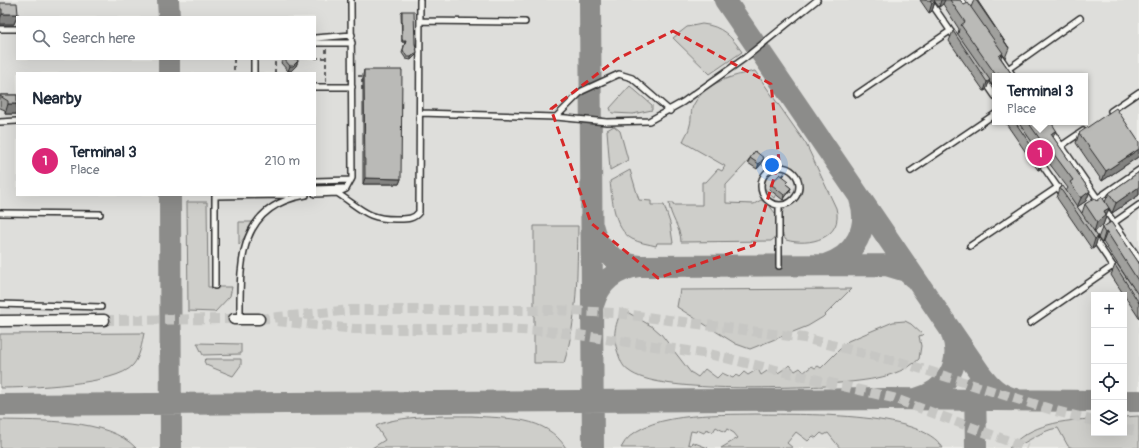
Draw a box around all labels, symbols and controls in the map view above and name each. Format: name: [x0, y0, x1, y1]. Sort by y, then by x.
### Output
search box: [16, 16, 316, 60]
icon: search: [30, 27, 52, 49]
text: Search here: [62, 29, 135, 48]
popup: [992, 73, 1088, 125]
text: Terminal 3: [1007, 82, 1073, 101]
text: Nearby: [32, 88, 81, 109]
text: Place: [1007, 101, 1036, 117]
pin: 1: [1027, 138, 1053, 168]
text: Terminal 3: [70, 143, 137, 162]
text: 1: [42, 153, 48, 169]
text: 210 m: [264, 153, 300, 169]
your location: [762, 155, 782, 175]
text: Place: [70, 162, 99, 178]
map controls: [1091, 292, 1127, 436]
button: +: [1091, 292, 1127, 328]
button: −: [1091, 328, 1127, 364]
button: locate: [1091, 364, 1127, 400]
button: layers: [1091, 400, 1127, 436]

